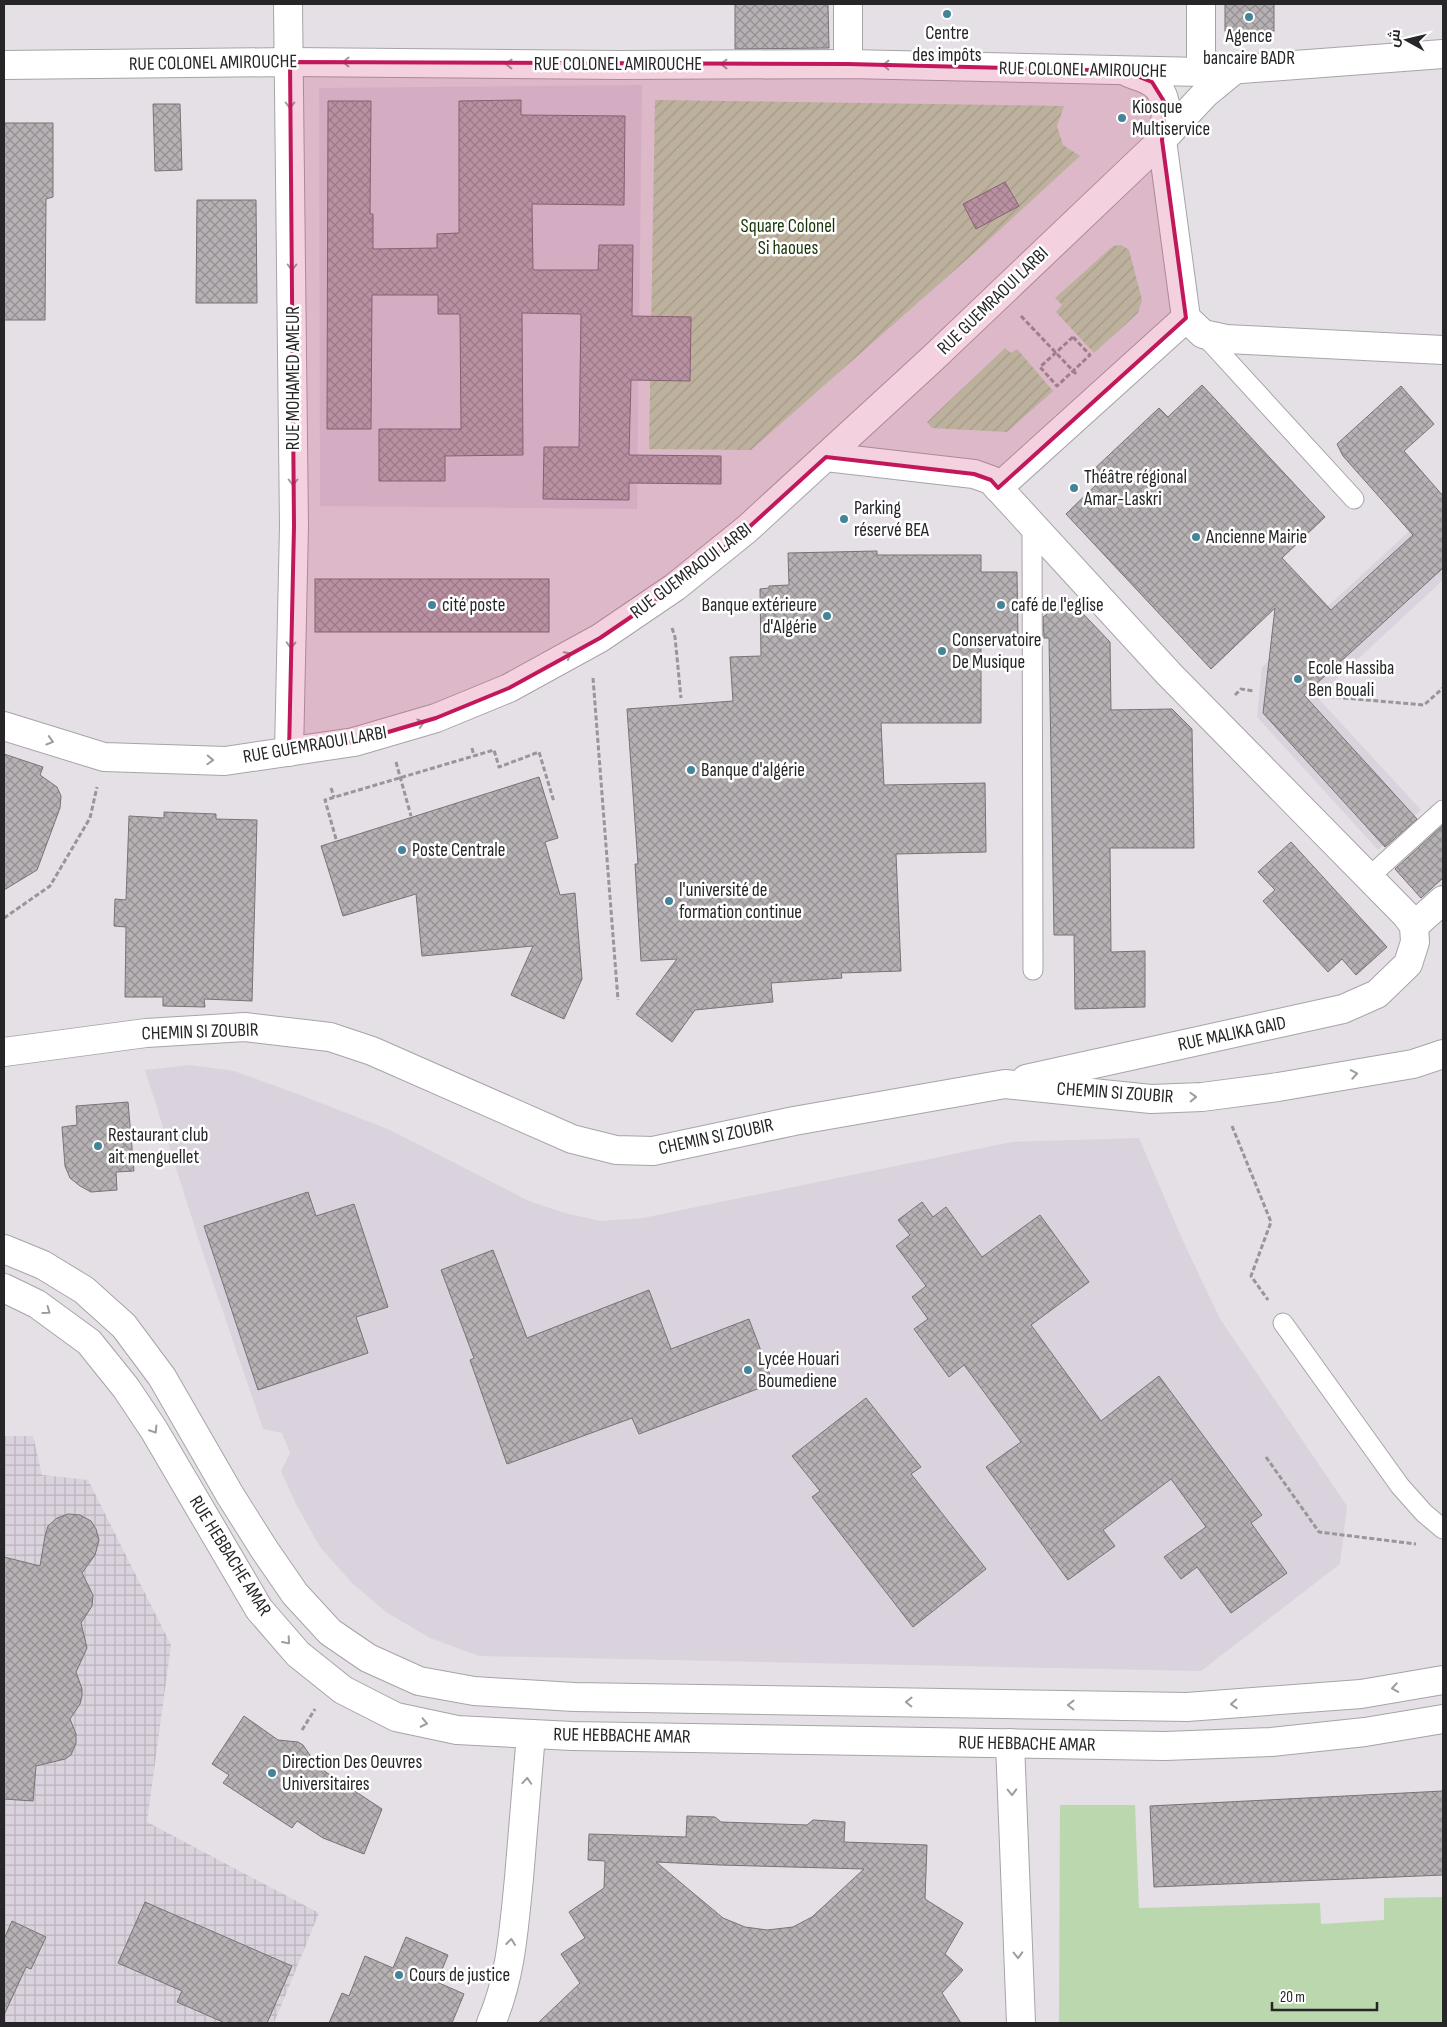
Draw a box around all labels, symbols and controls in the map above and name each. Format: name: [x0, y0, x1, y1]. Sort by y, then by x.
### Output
marker: Centre des impôts: [941, 8, 953, 20]
marker: Agence bancaire BADR: [1243, 11, 1255, 23]
north arrow: [1382, 15, 1432, 65]
place label: Centre des impôts: [912, 22, 982, 67]
place label: Agence bancaire BADR: [1203, 25, 1295, 70]
text: ش: [1385, 28, 1404, 48]
street label: RUE COLONEL AMIROUCHE: [129, 50, 297, 76]
street label: RUE COLONEL AMIROUCHE: [534, 53, 702, 76]
one-way arrow: [342, 57, 350, 67]
street label: RUE COLONEL AMIROUCHE: [999, 57, 1167, 83]
one-way arrow: [505, 59, 512, 69]
one-way arrow: [720, 59, 728, 69]
one-way arrow: [882, 59, 890, 70]
place label: Kiosque Multiservice: [1132, 96, 1210, 141]
one-way arrow: [285, 102, 295, 109]
marker: Kiosque Multiservice: [1116, 112, 1128, 124]
park label: Square Colonel Si haoues: [741, 215, 835, 260]
street label: RUE GUEMRAOUI LARBI: [933, 242, 1053, 360]
one-way arrow: [287, 264, 297, 272]
street label: RUE MOHAMED AMEUR: [282, 306, 305, 450]
place label: Théâtre régional Amar-Laskri: [1083, 466, 1187, 511]
one-way arrow: [288, 479, 299, 487]
marker: Théâtre régional Amar-Laskri: [1068, 482, 1080, 494]
place label: Parking réservé BEA: [854, 497, 930, 542]
marker: Parking réservé BEA: [838, 513, 850, 525]
street label: RUE GUEMRAOUI LARBI: [626, 518, 756, 624]
place label: Ancienne Mairie: [1205, 526, 1307, 549]
marker: Ancienne Mairie: [1190, 531, 1202, 543]
place label: cité poste: [442, 594, 505, 617]
place label: Banque extérieure d'Algérie: [701, 594, 817, 639]
place label: café de l'eglise: [1011, 594, 1104, 617]
marker: cité poste: [426, 599, 438, 611]
marker: café de l'eglise: [995, 599, 1007, 611]
marker: Banque extérieure d'Algérie: [821, 610, 833, 622]
place label: Conservatoire De Musique: [952, 629, 1041, 674]
one-way arrow: [286, 641, 297, 649]
marker: Conservatoire De Musique: [936, 645, 948, 657]
one-way arrow: [563, 651, 572, 661]
place label: Ecole Hassiba Ben Bouali: [1308, 657, 1394, 702]
marker: Ecole Hassiba Ben Bouali: [1292, 673, 1304, 685]
one-way arrow: [416, 718, 425, 728]
street label: RUE GUEMRAOUI LARBI: [241, 721, 389, 769]
one-way arrow: [45, 736, 54, 746]
one-way arrow: [206, 755, 214, 766]
place label: Banque d'algérie: [701, 759, 805, 782]
marker: Banque d'algérie: [685, 764, 697, 776]
place label: Poste Centrale: [412, 839, 505, 862]
marker: Poste Centrale: [396, 844, 408, 856]
place label: l'université de formation continue: [679, 879, 802, 924]
marker: l'université de formation continue: [663, 895, 675, 907]
street label: RUE MALIKA GAID: [1176, 1011, 1288, 1057]
street label: CHEMIN SI ZOUBIR: [141, 1018, 259, 1046]
one-way arrow: [1350, 1070, 1358, 1080]
street label: CHEMIN SI ZOUBIR: [1056, 1077, 1174, 1109]
one-way arrow: [1190, 1092, 1197, 1102]
street label: CHEMIN SI ZOUBIR: [656, 1114, 776, 1160]
place label: Restaurant club ait menguellet: [108, 1124, 208, 1169]
marker: Restaurant club ait menguellet: [92, 1140, 104, 1152]
one-way arrow: [41, 1305, 50, 1313]
place label: Lycée Houari Boumediene: [758, 1348, 839, 1393]
marker: Lycée Houari Boumediene: [742, 1364, 754, 1376]
one-way arrow: [148, 1425, 157, 1434]
street label: RUE HEBBACHE AMAR: [184, 1492, 276, 1620]
one-way arrow: [281, 1636, 290, 1645]
one-way arrow: [1391, 1683, 1399, 1693]
one-way arrow: [904, 1697, 912, 1708]
one-way arrow: [1229, 1699, 1237, 1710]
one-way arrow: [1067, 1700, 1074, 1710]
one-way arrow: [419, 1717, 428, 1728]
street label: RUE HEBBACHE AMAR: [553, 1723, 691, 1749]
street label: RUE HEBBACHE AMAR: [958, 1731, 1096, 1757]
place label: Direction Des Oeuvres Universitaires: [282, 1751, 422, 1796]
marker: Direction Des Oeuvres Universitaires: [266, 1767, 278, 1779]
one-way arrow: [522, 1776, 533, 1784]
one-way arrow: [1007, 1788, 1017, 1796]
one-way arrow: [506, 1938, 516, 1947]
one-way arrow: [1013, 1951, 1024, 1959]
place label: Cours de justice: [409, 1964, 510, 1987]
marker: Cours de justice: [393, 1969, 405, 1981]
scale bar: [1272, 1980, 1377, 2012]
text: 20 m: [1280, 1988, 1305, 2007]

